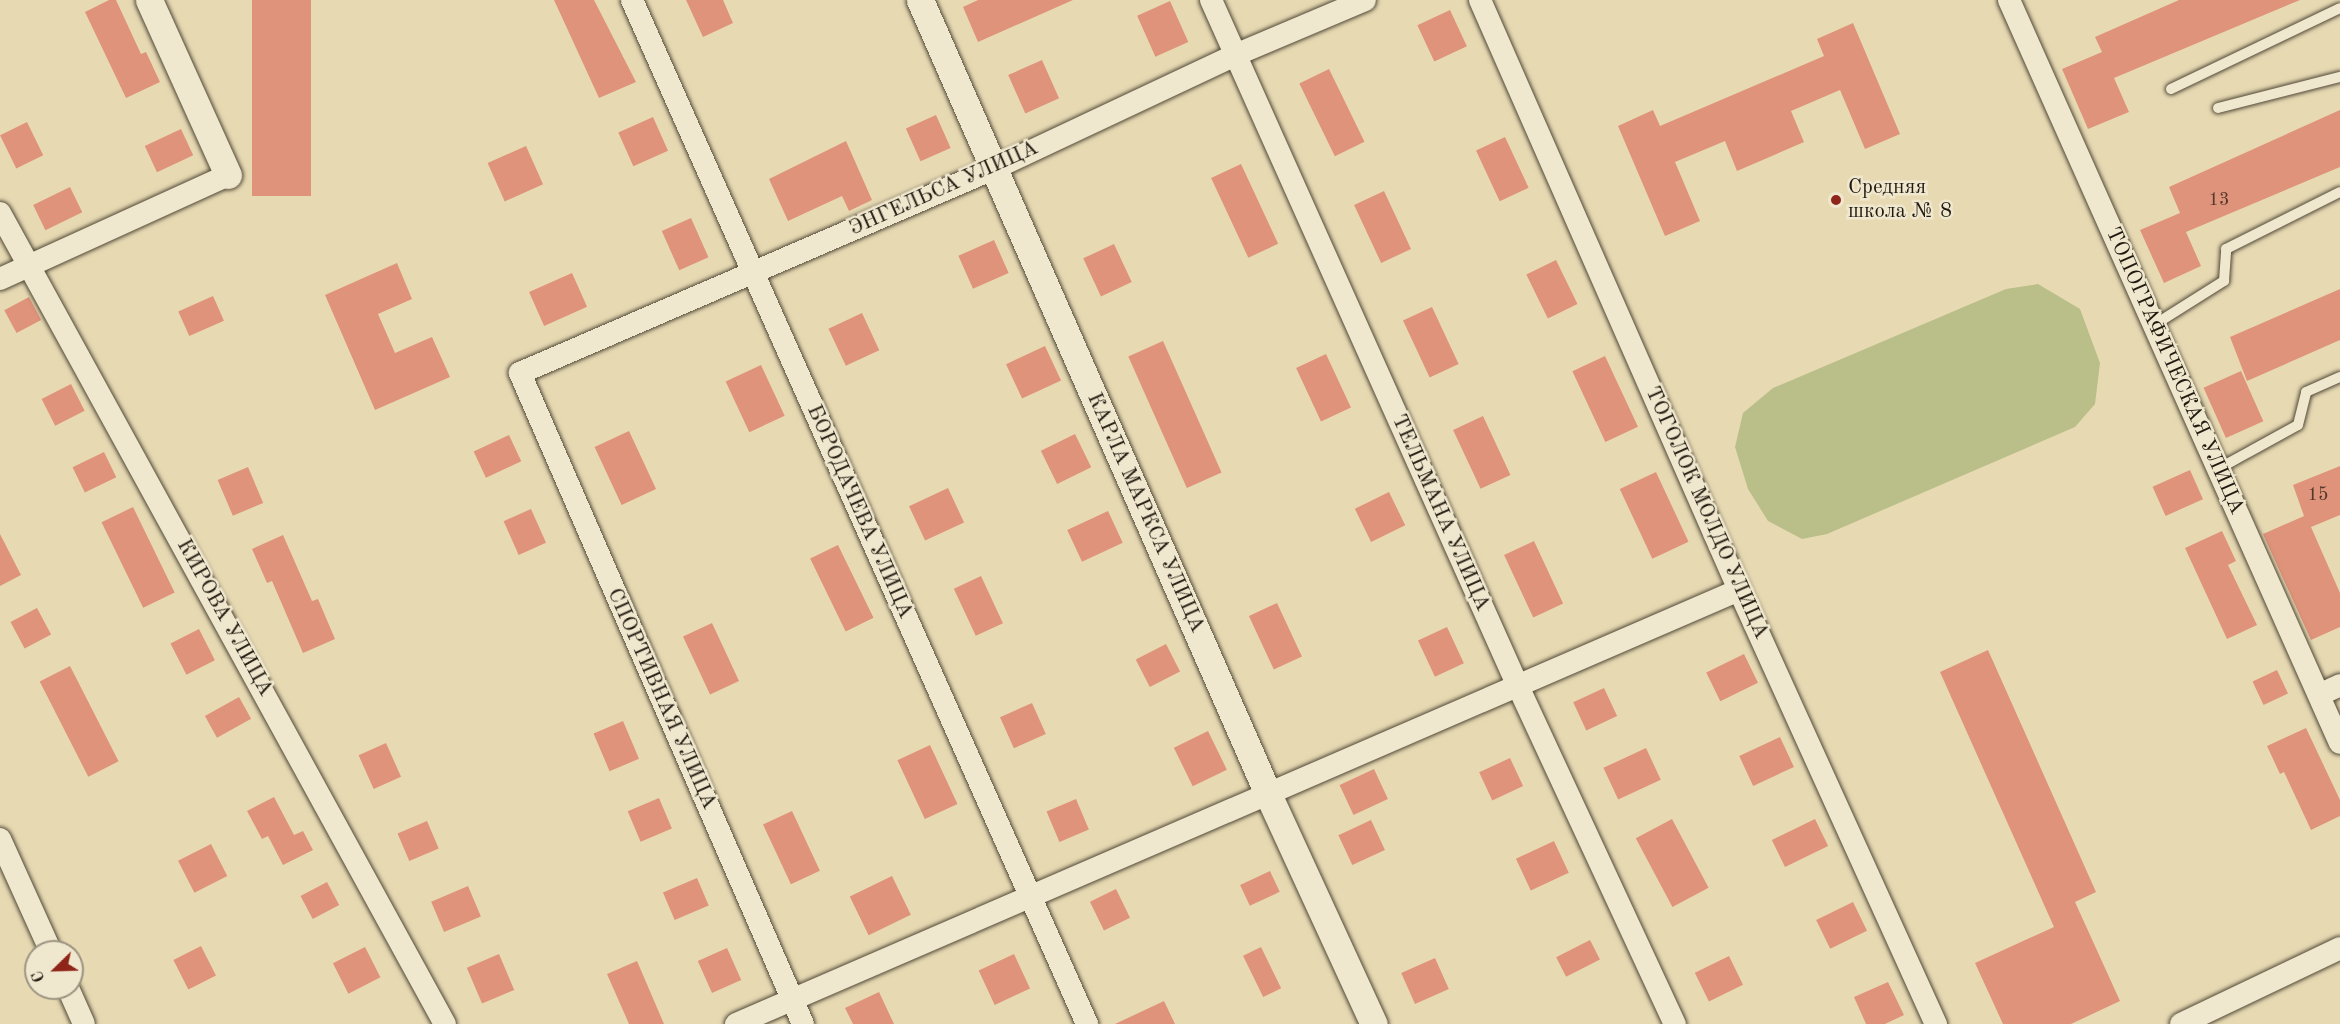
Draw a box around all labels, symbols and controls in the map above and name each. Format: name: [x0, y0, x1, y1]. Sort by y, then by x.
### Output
street label: ЭНГЕЛЬСА УЛИЦА: [846, 136, 1042, 242]
place label: Средняя школа № 8: [1848, 175, 1952, 225]
house number: 13: [2209, 189, 2229, 211]
marker: Средняя школа № 8: [1829, 193, 1843, 207]
street label: ТОПОГРАФИЧЕСКАЯ УЛИЦА: [2099, 224, 2249, 518]
street label: ТОГОЛОК МОЛДО УЛИЦА: [1639, 383, 1773, 643]
street label: КАРЛА МАРКСА УЛИЦА: [1081, 389, 1209, 637]
street label: БОРОДАЧЕВА УЛИЦА: [800, 401, 918, 623]
street label: ТЕЛЬМАНА УЛИЦА: [1385, 411, 1495, 615]
house number: 15: [2308, 484, 2328, 506]
street label: КИРОВА УЛИЦА: [170, 535, 278, 701]
street label: СПОРТИВНАЯ УЛИЦА: [601, 585, 721, 813]
north arrow: [24, 940, 84, 1000]
text: С: [30, 968, 49, 984]

